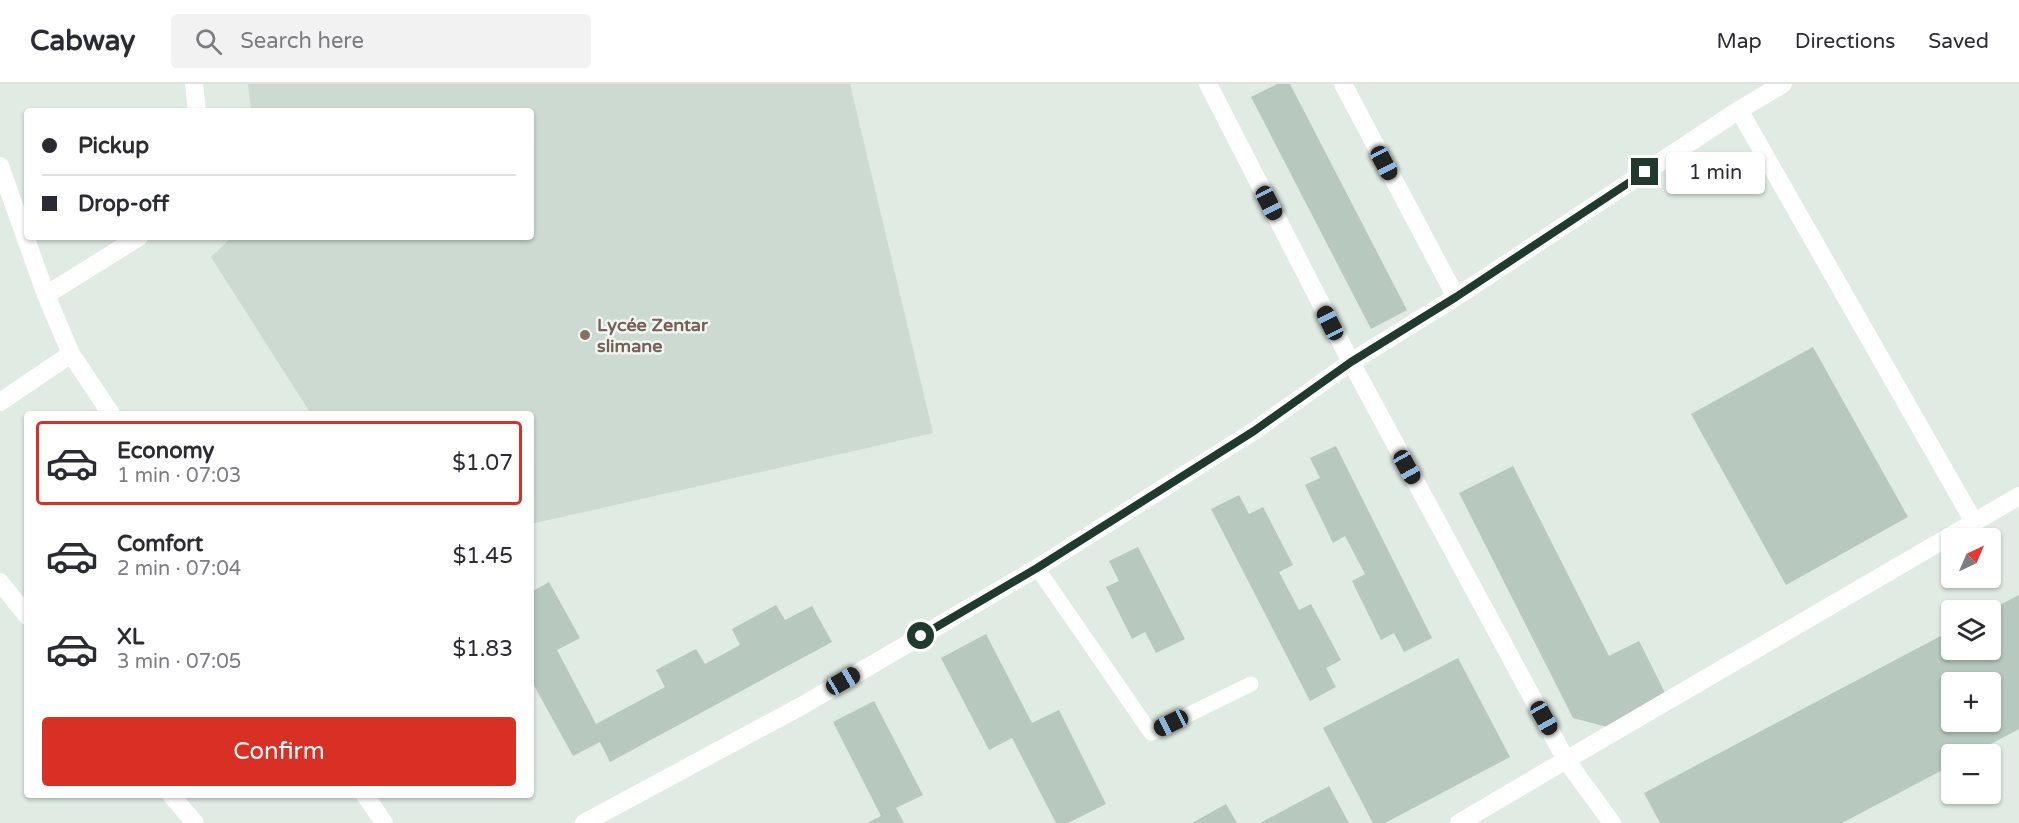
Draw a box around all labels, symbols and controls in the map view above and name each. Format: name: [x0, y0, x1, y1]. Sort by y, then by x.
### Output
search box: [171, 14, 591, 68]
text: Cabway: [30, 24, 135, 58]
icon: search: [192, 25, 225, 58]
text: Search here: [240, 28, 364, 54]
text: Map: [1716, 29, 1762, 54]
text: Directions: [1795, 29, 1895, 54]
text: Saved: [1928, 29, 1989, 54]
text: Pickup: [78, 133, 149, 159]
car: [1368, 143, 1400, 183]
callout: 1 min: [1666, 151, 1765, 193]
route end: [1631, 158, 1658, 185]
text: 1 min: [1689, 161, 1742, 185]
car: [1253, 183, 1285, 223]
text: Drop-off: [78, 191, 169, 217]
car: [1314, 303, 1346, 343]
place label: Lycée Zentar slimane: [597, 314, 709, 357]
marker: Lycée Zentar slimane: [578, 328, 592, 342]
icon: car: [45, 436, 99, 490]
text: Economy: [117, 438, 214, 464]
car: [1390, 447, 1424, 487]
text: $1.07: [452, 450, 513, 476]
text: 1 min · 07:03: [117, 464, 241, 488]
north arrow: [1941, 528, 2001, 588]
map controls: [1941, 528, 2001, 804]
icon: car: [45, 529, 99, 583]
text: Comfort: [117, 531, 203, 557]
text: $1.45: [453, 543, 513, 569]
text: 2 min · 07:04: [117, 557, 241, 581]
button: layers: [1941, 600, 2001, 660]
icon: car: [45, 622, 99, 676]
route start: [907, 622, 934, 649]
text: XL: [117, 624, 144, 650]
text: $1.83: [452, 636, 513, 662]
text: 3 min · 07:05: [117, 650, 241, 674]
car: [823, 664, 863, 698]
button: +: [1941, 672, 2001, 732]
car: [1527, 698, 1561, 738]
car: [1151, 707, 1191, 739]
button: Confirm: [42, 717, 516, 786]
button: −: [1941, 744, 2001, 804]

